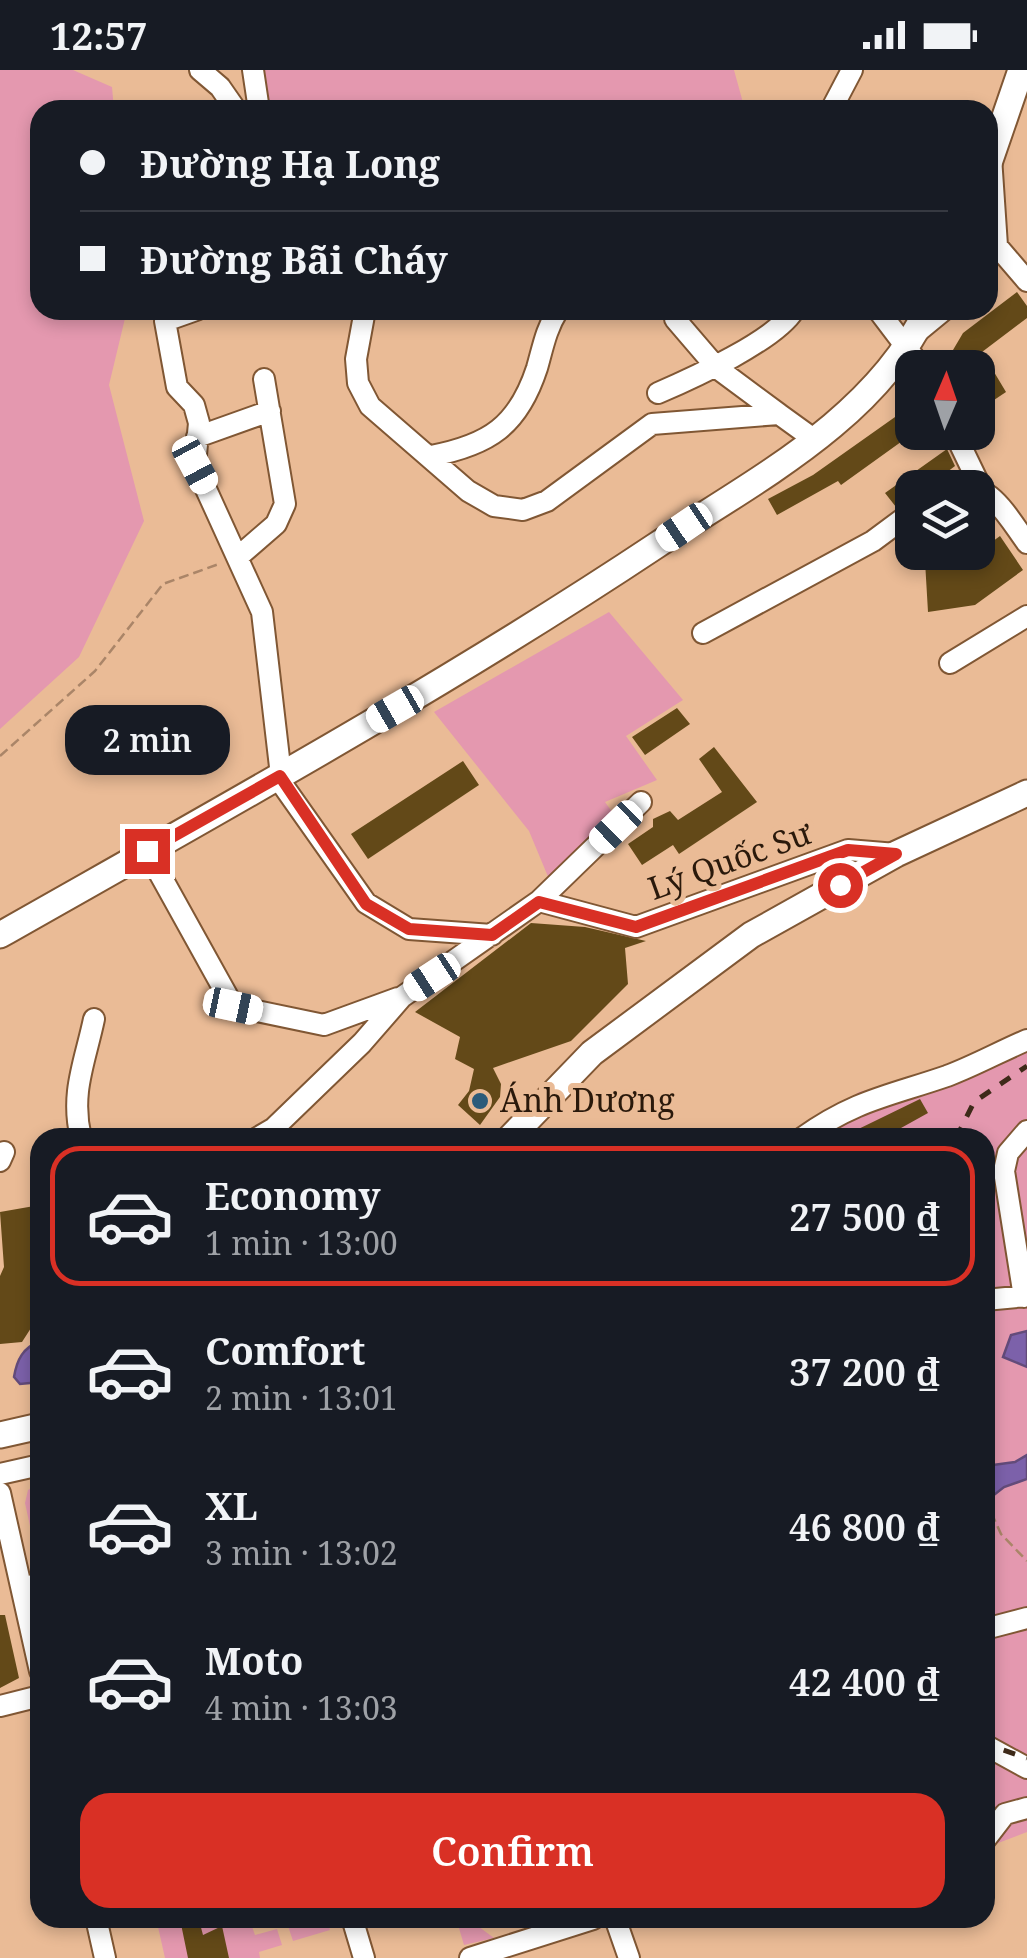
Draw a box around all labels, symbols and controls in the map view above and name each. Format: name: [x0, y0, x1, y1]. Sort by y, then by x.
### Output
text: 12:57: [50, 9, 147, 61]
text: Đường Hạ Long: [140, 137, 440, 189]
text: Đường Bãi Cháy: [140, 233, 448, 285]
north arrow: [895, 350, 995, 450]
map controls: [895, 350, 995, 570]
car: [168, 431, 222, 499]
button: layers: [895, 470, 995, 570]
car: [651, 498, 717, 556]
car: [362, 681, 428, 737]
callout: 2 min: [64, 706, 230, 776]
text: 2 min: [103, 718, 192, 761]
car: [584, 795, 648, 859]
street label: Lý Quốc Sư: [642, 810, 818, 909]
route end: [125, 829, 170, 874]
route start: [818, 863, 863, 908]
car: [399, 948, 465, 1006]
car: [201, 985, 265, 1027]
place label: Ánh Dương: [500, 1078, 675, 1121]
marker: Ánh Dương: [469, 1090, 491, 1112]
text: Economy: [205, 1169, 381, 1221]
icon: car: [85, 1171, 175, 1261]
text: 27 500 ₫: [789, 1190, 940, 1242]
text: 1 min · 13:00: [205, 1221, 398, 1264]
text: Comfort: [205, 1324, 365, 1376]
icon: car: [85, 1326, 175, 1416]
text: 37 200 ₫: [789, 1345, 940, 1397]
text: 2 min · 13:01: [205, 1376, 398, 1419]
text: XL: [205, 1479, 258, 1531]
icon: car: [85, 1481, 175, 1571]
text: 46 800 ₫: [789, 1500, 940, 1552]
text: 3 min · 13:02: [205, 1531, 398, 1574]
text: Moto: [205, 1634, 303, 1686]
icon: car: [85, 1636, 175, 1726]
text: 42 400 ₫: [789, 1655, 940, 1707]
text: 4 min · 13:03: [205, 1686, 398, 1729]
button: Confirm: [80, 1793, 945, 1908]

